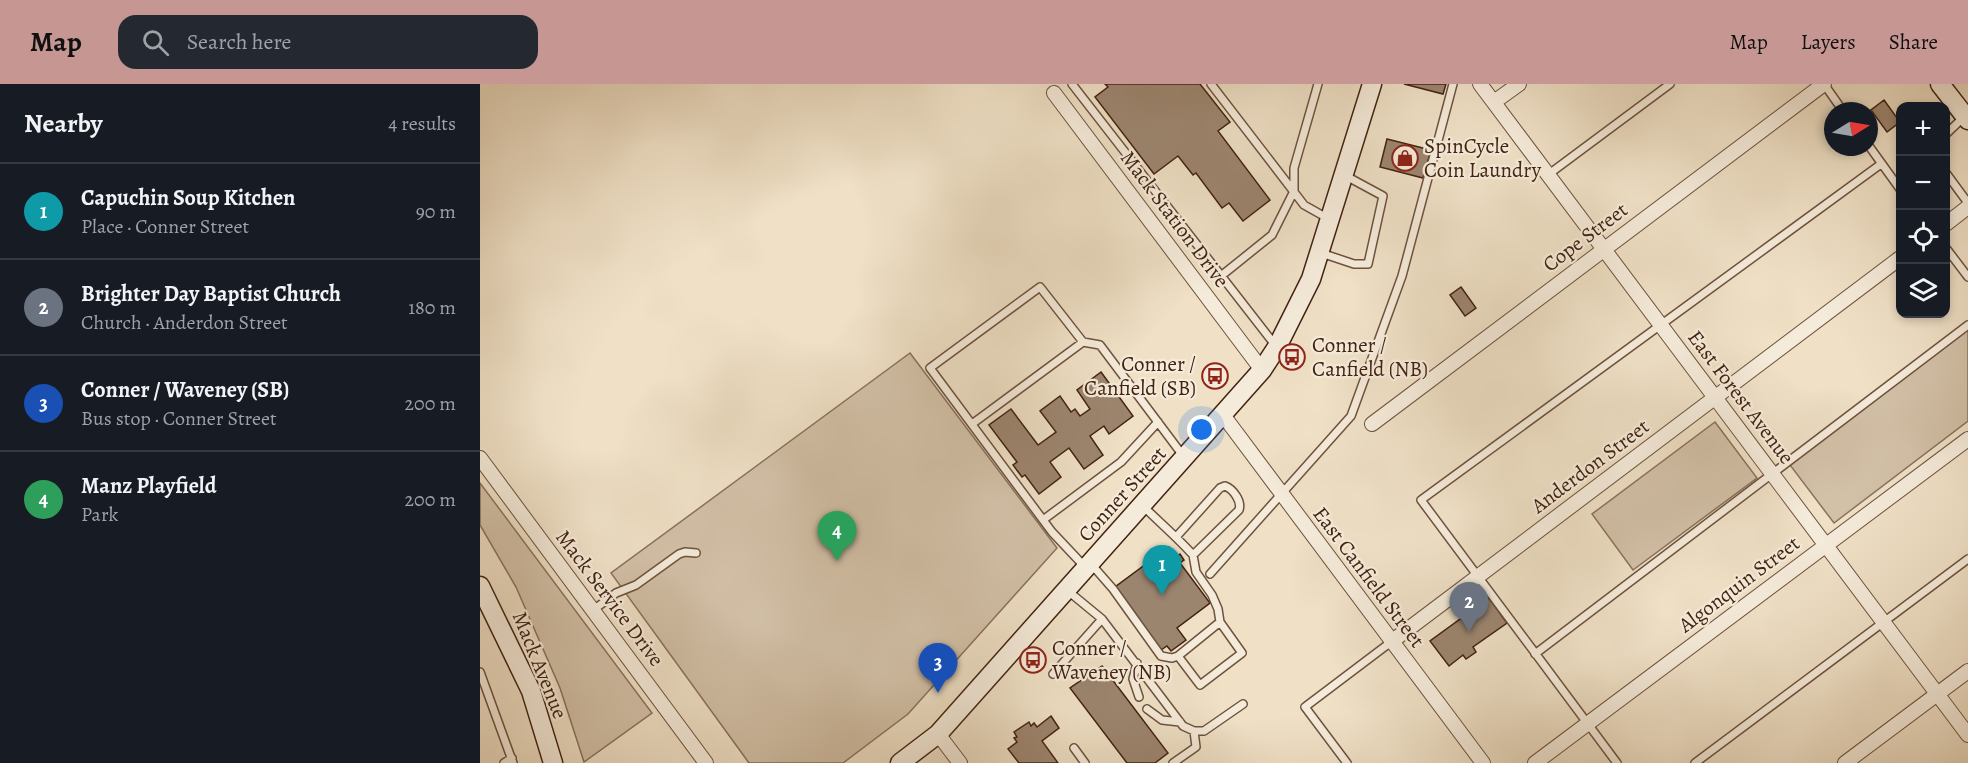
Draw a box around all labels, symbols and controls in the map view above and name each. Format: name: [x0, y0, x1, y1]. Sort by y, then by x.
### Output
search box: [118, 15, 538, 69]
text: Map: [30, 23, 82, 61]
icon: search: [139, 26, 172, 59]
text: Search here: [187, 27, 291, 57]
text: Map: [1729, 28, 1768, 56]
text: Layers: [1801, 28, 1856, 56]
text: Share: [1889, 28, 1938, 56]
north arrow: [1824, 102, 1878, 156]
map controls: [1896, 102, 1950, 318]
button: +: [1896, 102, 1950, 156]
text: Nearby: [24, 106, 103, 141]
text: 4 results: [388, 110, 456, 137]
place label: SpinCycle Coin Laundry: [1424, 132, 1542, 184]
shop icon: SpinCycle Coin Laundry: [1390, 143, 1420, 173]
street label: Mack Station Drive: [1114, 145, 1236, 293]
button: −: [1896, 156, 1950, 210]
text: Capuchin Soup Kitchen: [81, 183, 295, 213]
street label: Cope Street: [1537, 196, 1633, 278]
text: 1: [40, 198, 47, 225]
text: 90 m: [416, 198, 456, 225]
button: locate: [1896, 210, 1950, 264]
text: Place · Conner Street: [81, 213, 249, 240]
button: layers: [1896, 264, 1950, 318]
text: Brighter Day Baptist Church: [81, 279, 341, 309]
text: 2: [39, 294, 48, 321]
text: 180 m: [408, 294, 456, 321]
text: Church · Anderdon Street: [81, 309, 288, 336]
street label: East Forest Avenue: [1681, 324, 1801, 470]
place label: Conner / Canfield (NB): [1312, 331, 1428, 383]
bus stop icon: Conner / Canfield (NB): [1277, 342, 1307, 372]
place label: Conner / Canfield (SB): [1084, 350, 1196, 402]
bus stop icon: Conner / Canfield (SB): [1200, 361, 1230, 391]
text: Conner / Waveney (SB): [81, 375, 289, 405]
text: 3: [39, 390, 48, 417]
text: 200 m: [405, 390, 456, 417]
text: Bus stop · Conner Street: [81, 405, 277, 432]
street label: Anderdon Street: [1525, 412, 1655, 520]
your location: [1187, 415, 1216, 444]
street label: Conner Street: [1072, 440, 1172, 548]
text: Manz Playfield: [81, 471, 216, 501]
text: 4: [39, 486, 48, 513]
text: 200 m: [405, 486, 456, 513]
text: Park: [81, 501, 119, 528]
street label: East Canfield Street: [1307, 501, 1431, 653]
pin: 4: [818, 512, 856, 561]
street label: Mack Service Drive: [549, 524, 671, 672]
street label: Algonquin Street: [1672, 529, 1805, 639]
pin: 1: [1142, 546, 1182, 595]
pin: 2: [1450, 582, 1488, 632]
street label: Mack Avenue: [506, 607, 574, 723]
place label: Conner / Waveney (NB): [1051, 634, 1171, 686]
pin: 3: [918, 644, 958, 693]
bus stop icon: Conner / Waveney (NB): [1018, 645, 1048, 675]

